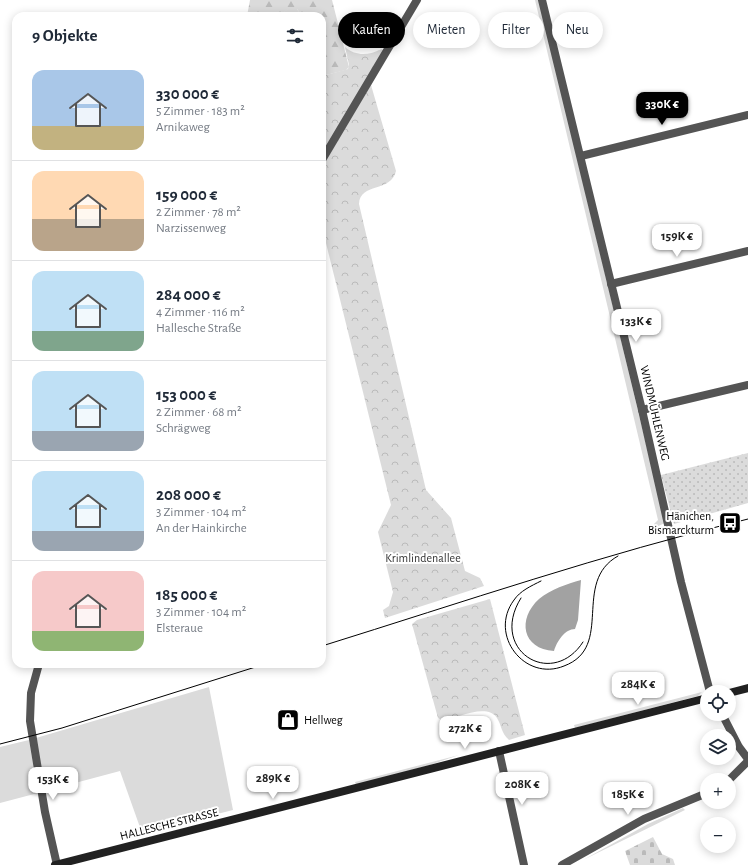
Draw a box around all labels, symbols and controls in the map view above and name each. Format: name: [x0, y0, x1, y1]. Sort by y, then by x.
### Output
chip: Kaufen: [338, 12, 405, 48]
chip: Mieten: [413, 12, 480, 48]
chip: Filter: [488, 12, 544, 48]
chip: Neu: [552, 12, 603, 48]
icon: filters: [284, 25, 306, 47]
text: 9 Objekte: [32, 27, 97, 44]
text: 330 000 €: [156, 85, 219, 102]
icon: home: [64, 86, 112, 134]
pin: 330K €: [629, 92, 695, 126]
text: 330K €: [645, 98, 679, 111]
text: 5 Zimmer · 183 m²: [156, 105, 245, 118]
text: Arnikaweg: [156, 121, 210, 134]
text: 159 000 €: [156, 186, 217, 203]
icon: home: [64, 187, 112, 235]
text: 2 Zimmer · 78 m²: [156, 206, 241, 219]
text: Narzissenweg: [156, 222, 226, 235]
pin: 159K €: [644, 224, 710, 258]
text: 159K €: [661, 230, 693, 243]
text: 284 000 €: [156, 286, 221, 303]
icon: home: [64, 287, 112, 335]
text: 4 Zimmer · 116 m²: [156, 306, 245, 319]
pin: 133K €: [603, 309, 669, 343]
text: 133K €: [620, 315, 652, 328]
text: Hallesche Straße: [156, 322, 241, 335]
street label: WINDMÜHLENWEG: [638, 364, 673, 462]
text: 153 000 €: [156, 386, 216, 403]
icon: home: [64, 387, 112, 435]
text: 2 Zimmer · 68 m²: [156, 406, 242, 419]
text: Schrägweg: [156, 422, 211, 435]
text: 208 000 €: [156, 486, 221, 503]
icon: home: [64, 487, 112, 535]
text: 3 Zimmer · 104 m²: [156, 506, 246, 519]
place label: Hänichen, Bismarckturm: [648, 510, 714, 536]
bus stop icon: Hänichen, Bismarckturm: [717, 510, 743, 536]
text: An der Hainkirche: [156, 522, 247, 535]
park label: Krimlindenallee: [385, 552, 461, 564]
text: 185 000 €: [156, 586, 218, 603]
icon: home: [64, 587, 112, 635]
text: 3 Zimmer · 104 m²: [156, 606, 246, 619]
text: Elsteraue: [156, 622, 203, 635]
pin: 284K €: [605, 672, 671, 706]
text: 284K €: [621, 678, 655, 691]
map controls: [700, 685, 736, 853]
button: locate: [700, 685, 736, 721]
shop icon: Hellweg: [275, 707, 301, 733]
place label: Hellweg: [304, 714, 343, 726]
pin: 272K €: [432, 716, 498, 750]
text: 272K €: [448, 722, 482, 735]
button: layers: [700, 729, 736, 765]
pin: 289K €: [240, 766, 306, 800]
pin: 153K €: [20, 767, 86, 801]
text: 289K €: [256, 772, 290, 785]
pin: 208K €: [489, 772, 555, 806]
text: 153K €: [37, 773, 69, 786]
button: +: [700, 773, 736, 809]
text: 208K €: [505, 778, 539, 791]
pin: 185K €: [595, 782, 661, 816]
text: 185K €: [612, 788, 644, 801]
street label: HALLESCHE STRASSE: [119, 806, 220, 842]
button: −: [700, 817, 736, 853]

